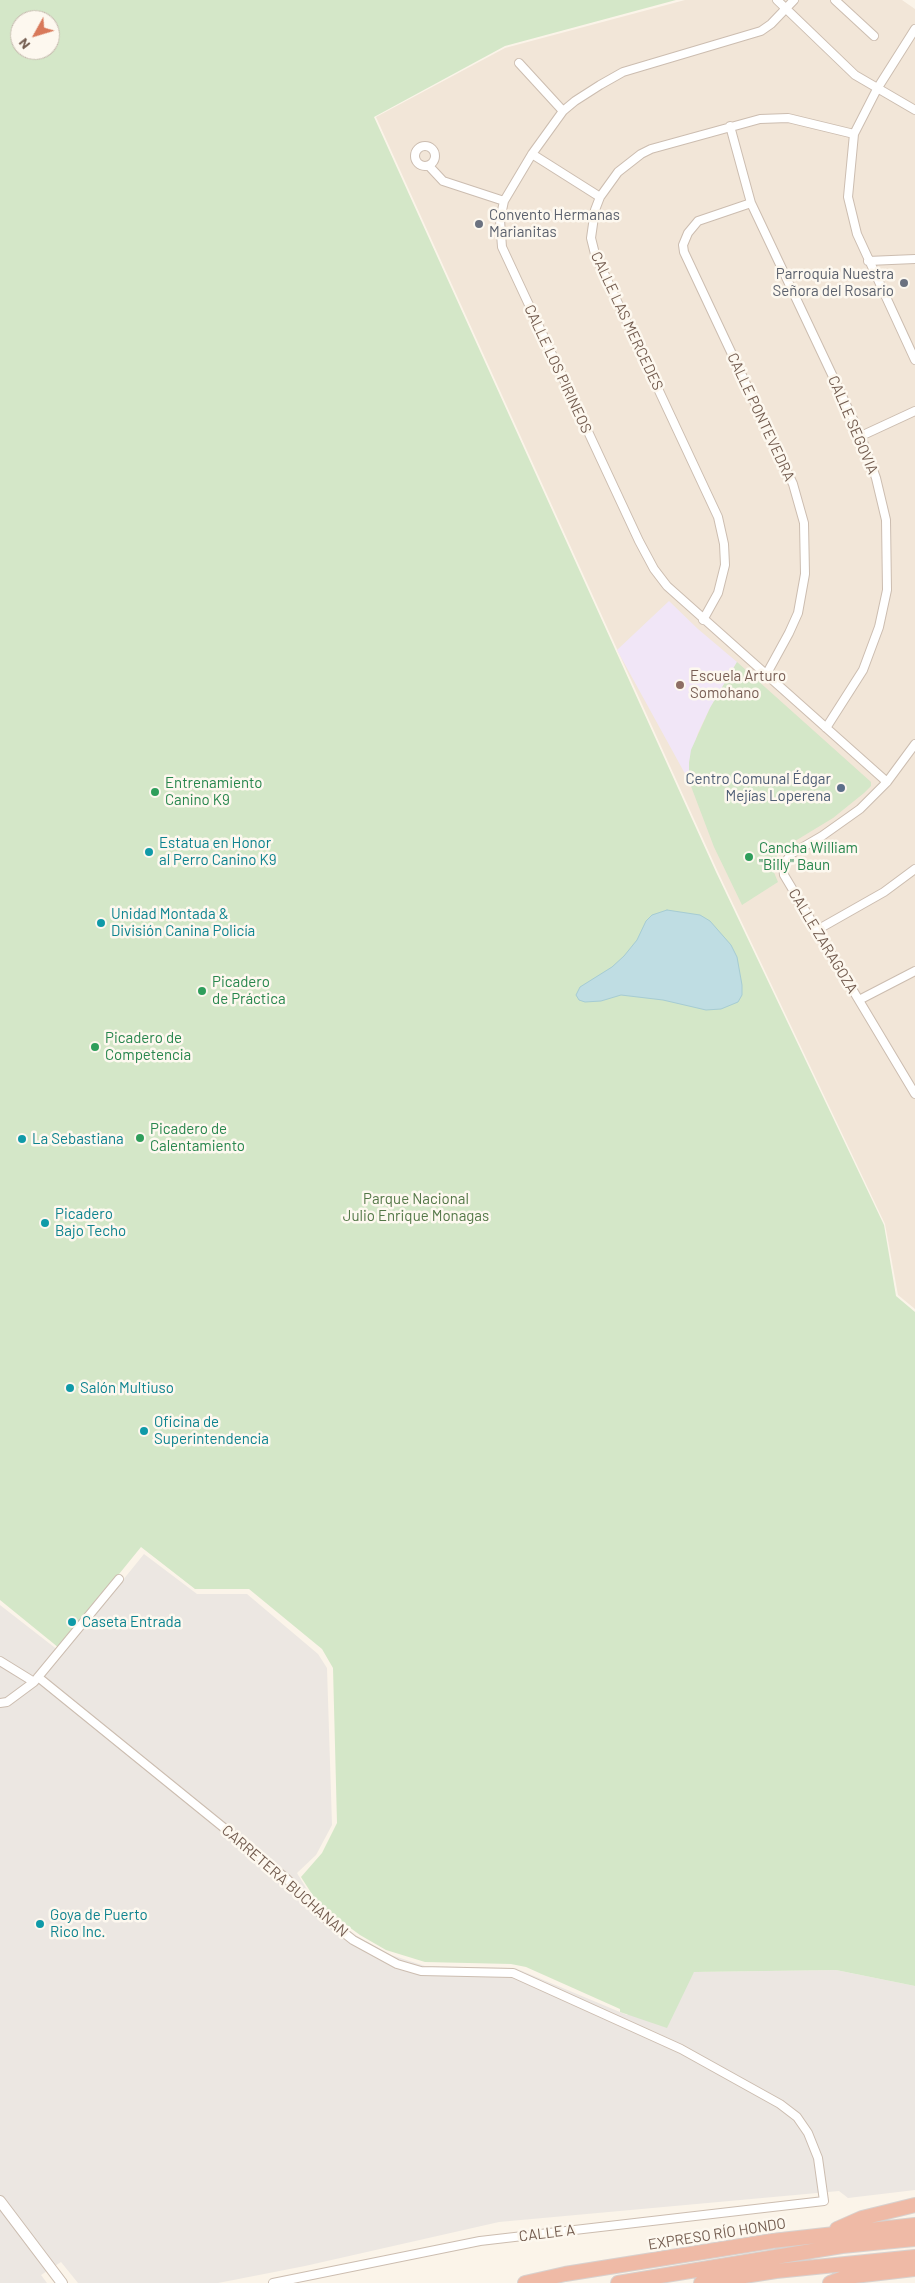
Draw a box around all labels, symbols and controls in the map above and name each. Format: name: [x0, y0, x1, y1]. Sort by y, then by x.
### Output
north arrow: [10, 10, 60, 60]
text: N: [14, 35, 33, 53]
place label: Convento Hermanas Marianitas: [489, 206, 620, 241]
marker: Convento Hermanas Marianitas: [473, 218, 485, 230]
street label: CALLE LAS MERCEDES: [587, 249, 667, 393]
place label: Parroquia Nuestra Señora del Rosario: [773, 265, 894, 300]
marker: Parroquia Nuestra Señora del Rosario: [898, 277, 910, 289]
street label: CALLE LOS PIRINEOS: [520, 302, 596, 436]
street label: CALLE PONTEVEDRA: [723, 350, 799, 484]
street label: CALLE SEGOVIA: [824, 373, 882, 477]
place label: Escuela Arturo Somohano: [690, 667, 786, 702]
marker: Escuela Arturo Somohano: [674, 679, 686, 691]
place label: Centro Comunal Édgar Mejías Loperena: [685, 770, 831, 805]
place label: Entrenamiento Canino K9: [165, 774, 262, 809]
marker: Centro Comunal Édgar Mejías Loperena: [835, 782, 847, 794]
marker: Entrenamiento Canino K9: [149, 786, 161, 798]
place label: Estatua en Honor al Perro Canino K9: [159, 834, 276, 869]
place label: Cancha William "Billy" Baun: [759, 839, 858, 874]
marker: Estatua en Honor al Perro Canino K9: [143, 846, 155, 858]
marker: Cancha William "Billy" Baun: [743, 851, 755, 863]
street label: CALLE ZARAGOZA: [785, 885, 861, 997]
place label: Unidad Montada & División Canina Policía: [111, 905, 255, 940]
marker: Unidad Montada & División Canina Policía: [95, 917, 107, 929]
place label: Picadero de Práctica: [212, 973, 286, 1008]
marker: Picadero de Práctica: [196, 985, 208, 997]
place label: Picadero de Competencia: [105, 1029, 191, 1064]
marker: Picadero de Competencia: [89, 1041, 101, 1053]
place label: Picadero de Calentamiento: [150, 1120, 245, 1155]
place label: La Sebastiana: [32, 1130, 124, 1148]
marker: Picadero de Calentamiento: [134, 1132, 146, 1144]
marker: La Sebastiana: [16, 1133, 28, 1145]
park label: Parque Nacional Julio Enrique Monagas: [343, 1190, 489, 1225]
place label: Picadero Bajo Techo: [55, 1205, 126, 1240]
marker: Picadero Bajo Techo: [39, 1217, 51, 1229]
place label: Salón Multiuso: [80, 1379, 174, 1397]
marker: Salón Multiuso: [64, 1382, 76, 1394]
place label: Oficina de Superintendencia: [154, 1413, 269, 1448]
marker: Oficina de Superintendencia: [138, 1425, 150, 1437]
place label: Caseta Entrada: [82, 1613, 181, 1631]
marker: Caseta Entrada: [66, 1616, 78, 1628]
street label: CARRETERA BUCHANAN: [218, 1821, 352, 1941]
place label: Goya de Puerto Rico Inc.: [50, 1906, 148, 1941]
marker: Goya de Puerto Rico Inc.: [34, 1918, 46, 1930]
street label: EXPRESO RÍO HONDO: [647, 2214, 787, 2254]
street label: CALLE A: [518, 2221, 576, 2245]

